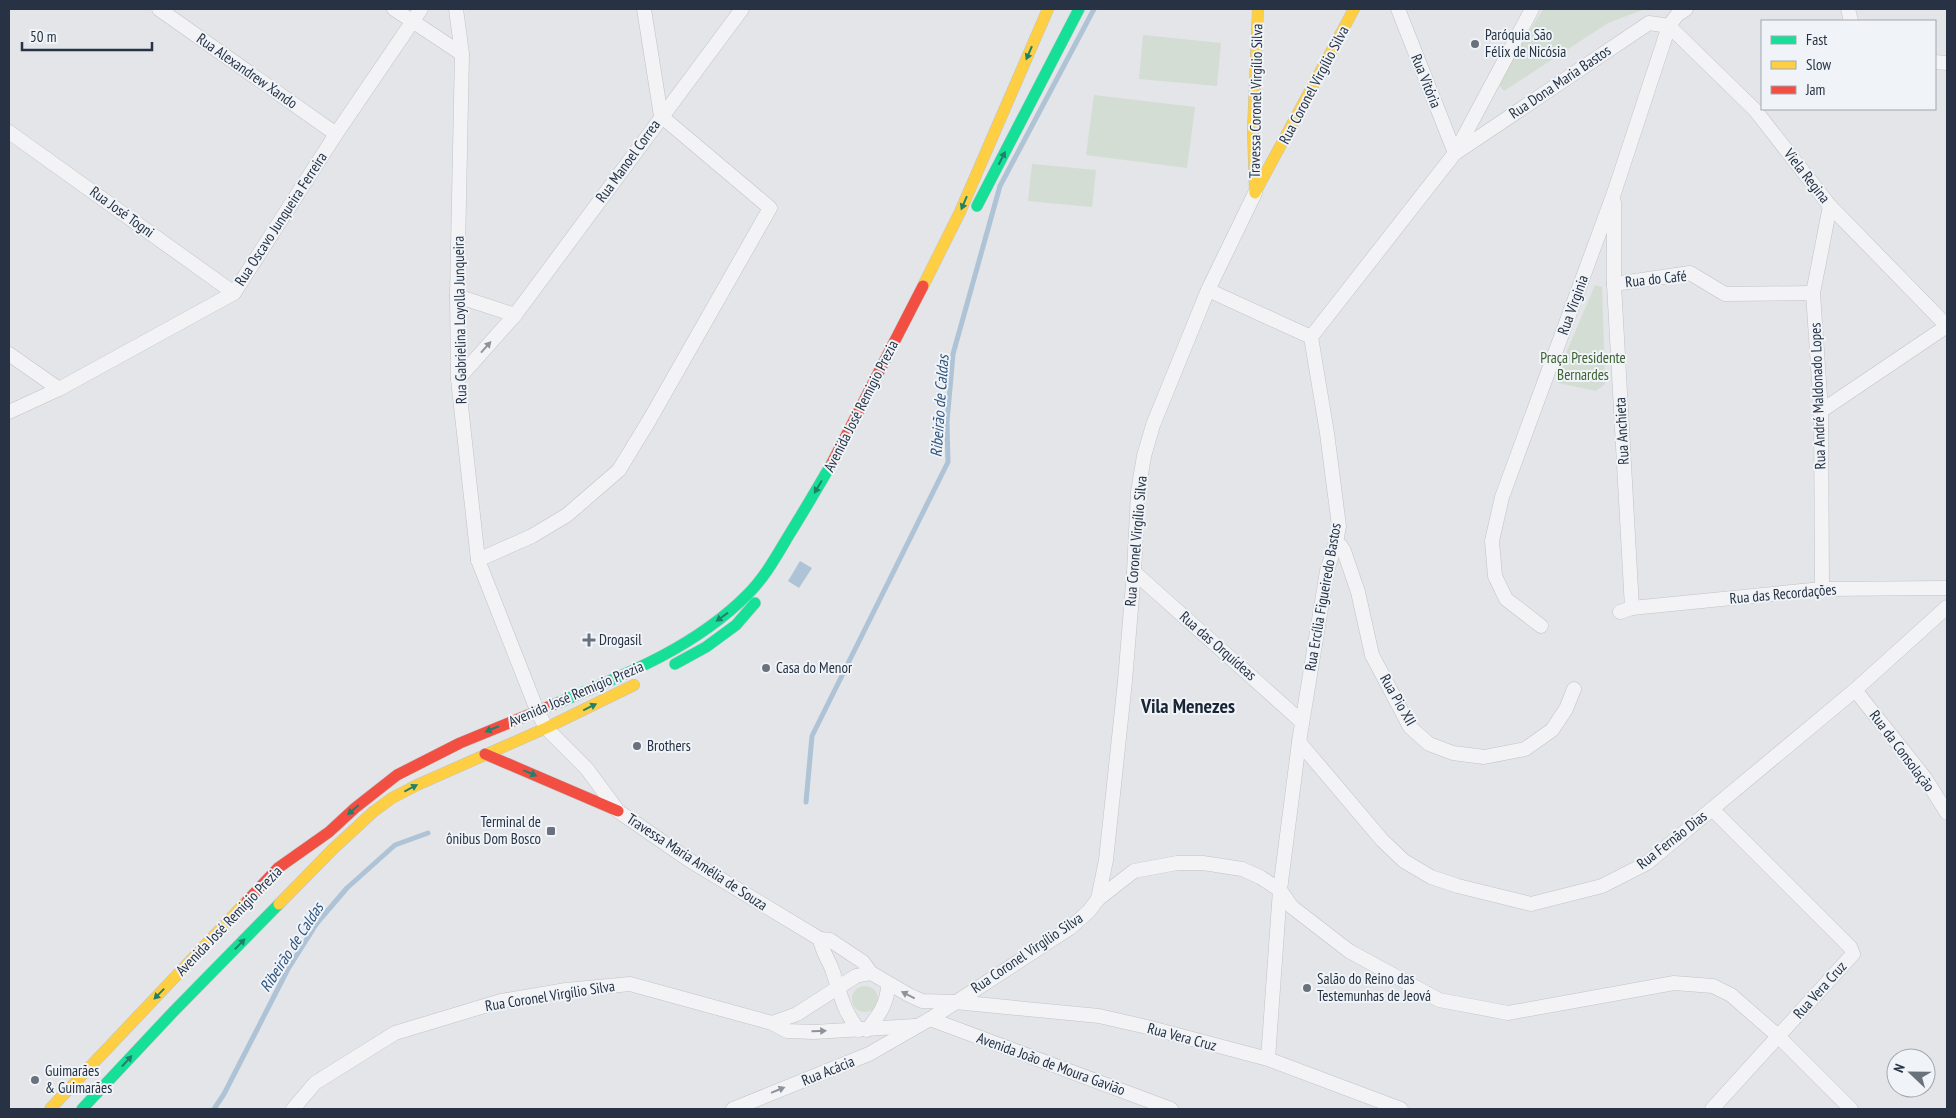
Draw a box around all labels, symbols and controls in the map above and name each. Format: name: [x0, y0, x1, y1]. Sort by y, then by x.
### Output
scale bar: [22, 20, 152, 52]
legend: [1761, 20, 1936, 110]
street label: Rua Coronel Virgílio Silva: [1274, 22, 1353, 147]
street label: Travessa Coronel Virgílio Silva: [1245, 23, 1266, 179]
place label: Paróquia São Félix de Nicósia: [1485, 25, 1566, 61]
text: 50 m: [30, 27, 56, 46]
street label: Rua Alexandrew Xando: [193, 29, 301, 112]
text: Fast: [1806, 30, 1827, 49]
marker: Paróquia São Félix de Nicósia: [1469, 38, 1481, 50]
street label: Rua Dona Maria Bastos: [1505, 40, 1614, 123]
one-way arrow: [1024, 46, 1032, 60]
street label: Rua Vitória: [1407, 51, 1446, 111]
text: Slow: [1806, 55, 1831, 74]
text: Jam: [1805, 80, 1825, 99]
street label: Rua Manoel Correa: [591, 116, 664, 206]
street label: Viela Regina: [1780, 144, 1835, 207]
street label: Rua Oscavo Junqueira Ferreira: [230, 148, 331, 289]
one-way arrow: [998, 151, 1006, 165]
street label: Rua José Togni: [86, 182, 158, 241]
one-way arrow: [960, 195, 968, 210]
street label: Rua Gabrielina Loyolla Junqueira: [449, 236, 470, 404]
street label: Rua do Café: [1624, 266, 1688, 291]
street label: Rua Virginia: [1553, 272, 1592, 337]
street label: Rua André Maldonado Lopes: [1805, 322, 1830, 470]
street label: Avenida José Remigio Prezia: [819, 337, 902, 475]
one-way arrow: [481, 341, 492, 354]
park label: Praça Presidente Bernardes: [1540, 348, 1626, 384]
water label: Ribeirão de Caldas: [925, 353, 953, 458]
street label: Rua Anchieta: [1610, 397, 1633, 465]
street label: Rua Coronel Virgílio Silva: [1120, 475, 1151, 607]
one-way arrow: [814, 481, 823, 494]
street label: Rua Ercília Figueiredo Bastos: [1300, 521, 1345, 672]
street label: Rua das Recordações: [1729, 579, 1837, 608]
street label: Rua das Orquídeas: [1176, 607, 1261, 684]
one-way arrow: [716, 611, 729, 622]
place label: Drogasil: [599, 630, 642, 649]
marker: Drogasil: [583, 634, 595, 646]
street label: Avenida José Remigio Prezia: [505, 656, 646, 731]
place label: Casa do Menor: [776, 658, 853, 677]
marker: Casa do Menor: [760, 662, 772, 674]
street label: Rua Pio XII: [1376, 670, 1421, 729]
district label: Vila Menezes: [1140, 693, 1235, 719]
one-way arrow: [583, 703, 597, 711]
street label: Rua da Consolação: [1866, 706, 1939, 795]
one-way arrow: [485, 726, 499, 734]
place label: Brothers: [647, 736, 691, 755]
marker: Brothers: [631, 740, 643, 752]
one-way arrow: [523, 769, 537, 777]
one-way arrow: [404, 784, 418, 792]
one-way arrow: [346, 805, 359, 816]
street label: Rua Fernão Dias: [1633, 806, 1711, 873]
street label: Travessa Maria Amélia de Souza: [623, 809, 771, 914]
place label: Terminal de ônibus Dom Bosco: [446, 812, 541, 848]
marker: Terminal de ônibus Dom Bosco: [545, 825, 557, 837]
street label: Avenida José Remigio Prezia: [171, 862, 286, 979]
water label: Ribeirão de Caldas: [255, 897, 328, 995]
street label: Rua Coronel Virgílio Silva: [967, 908, 1086, 997]
one-way arrow: [233, 938, 245, 950]
street label: Rua Vera Cruz: [1789, 957, 1850, 1022]
place label: Salão do Reino das Testemunhas de Jeová: [1317, 969, 1431, 1005]
street label: Rua Coronel Virgílio Silva: [484, 976, 616, 1015]
marker: Salão do Reino das Testemunhas de Jeová: [1301, 982, 1313, 994]
one-way arrow: [153, 988, 165, 1000]
one-way arrow: [901, 991, 915, 999]
street label: Rua Vera Cruz: [1145, 1018, 1219, 1055]
one-way arrow: [811, 1027, 827, 1035]
street label: Avenida João de Moura Gavião: [974, 1028, 1128, 1099]
north arrow: [1886, 1048, 1936, 1098]
street label: Rua Acácia: [799, 1051, 857, 1090]
one-way arrow: [121, 1055, 133, 1067]
place label: Guimarães & Guimarães: [45, 1061, 112, 1097]
text: N: [1889, 1061, 1909, 1075]
marker: Guimarães & Guimarães: [29, 1074, 41, 1086]
one-way arrow: [771, 1086, 786, 1094]

